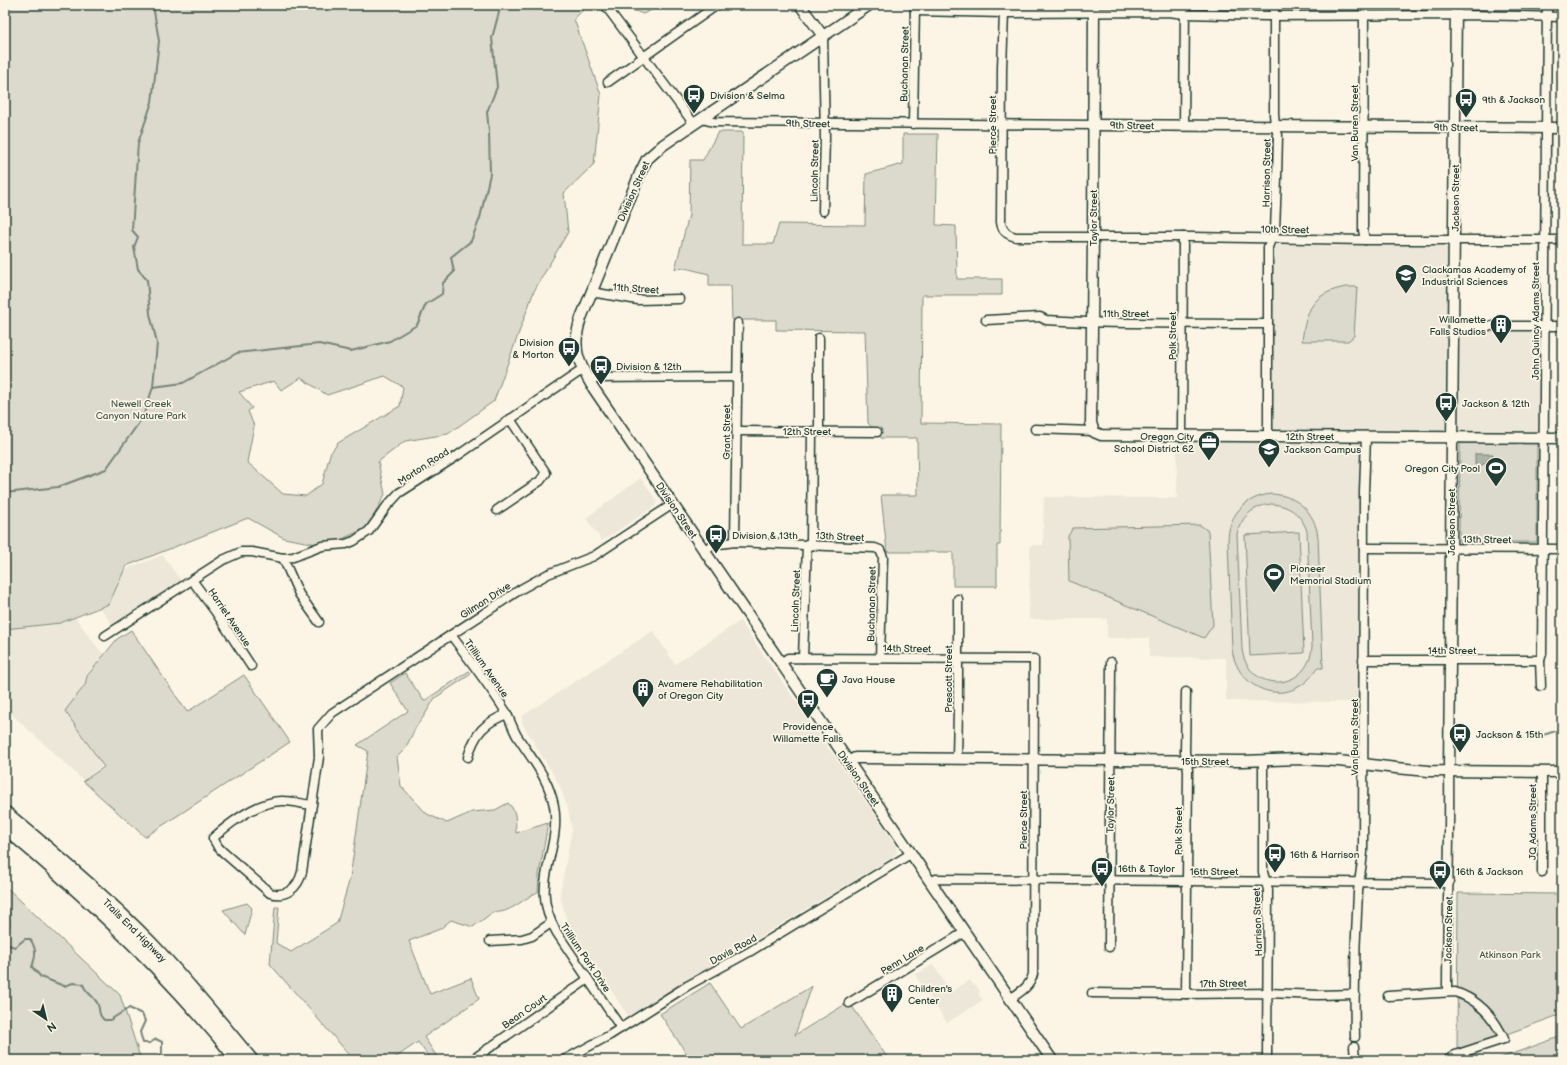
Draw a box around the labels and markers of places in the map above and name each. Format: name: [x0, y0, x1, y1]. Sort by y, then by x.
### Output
bus stop icon: Division & Selma: [681, 82, 707, 115]
bus stop icon: 9th & Jackson: [1453, 86, 1479, 119]
place label: Division & Selma: [710, 90, 785, 102]
place label: 9th & Jackson: [1482, 94, 1545, 106]
school or university icon: Clackamas Academy of Industrial Sciences: [1393, 262, 1419, 295]
place label: Clackamas Academy of Industrial Sciences: [1422, 264, 1526, 288]
building icon: Willamette Falls Studios: [1488, 312, 1514, 345]
place label: Willamette Falls Studios: [1429, 314, 1486, 338]
bus stop icon: Division & Morton: [556, 335, 582, 368]
place label: Division & Morton: [513, 337, 554, 361]
bus stop icon: Division & 12th: [588, 353, 614, 386]
place label: Division & 12th: [616, 361, 682, 373]
bus stop icon: Jackson & 12th: [1433, 390, 1459, 423]
place label: Jackson & 12th: [1462, 398, 1530, 410]
office icon: Oregon City School District 62: [1196, 429, 1222, 462]
place label: Oregon City School District 62: [1114, 431, 1194, 455]
school or university icon: Jackson Campus: [1256, 436, 1282, 469]
place label: Jackson Campus: [1284, 444, 1361, 456]
sports icon: Oregon City Pool: [1483, 455, 1509, 488]
place label: Oregon City Pool: [1405, 463, 1480, 475]
bus stop icon: Division & 13th: [703, 522, 729, 555]
place label: Division & 13th: [732, 530, 798, 542]
sports icon: Pioneer Memorial Stadium: [1261, 561, 1287, 594]
place label: Pioneer Memorial Stadium: [1290, 563, 1371, 587]
cafe icon: Java House: [814, 666, 840, 699]
place label: Java House: [842, 674, 895, 686]
building icon: Avamere Rehabilitation of Oregon City: [630, 676, 656, 709]
place label: Avamere Rehabilitation of Oregon City: [658, 678, 763, 702]
bus stop icon: Providence Willamette Falls: [795, 687, 821, 720]
place label: Providence Willamette Falls: [773, 721, 843, 745]
bus stop icon: Jackson & 15th: [1447, 721, 1473, 754]
place label: Jackson & 15th: [1476, 729, 1544, 741]
bus stop icon: 16th & Harrison: [1262, 841, 1288, 874]
place label: 16th & Harrison: [1290, 849, 1360, 861]
bus stop icon: 16th & Taylor: [1089, 855, 1115, 888]
bus stop icon: 16th & Jackson: [1427, 858, 1453, 891]
place label: 16th & Taylor: [1118, 863, 1175, 875]
place label: 16th & Jackson: [1456, 866, 1524, 878]
building icon: Children's Center: [879, 981, 905, 1014]
place label: Children's Center: [908, 983, 952, 1007]

